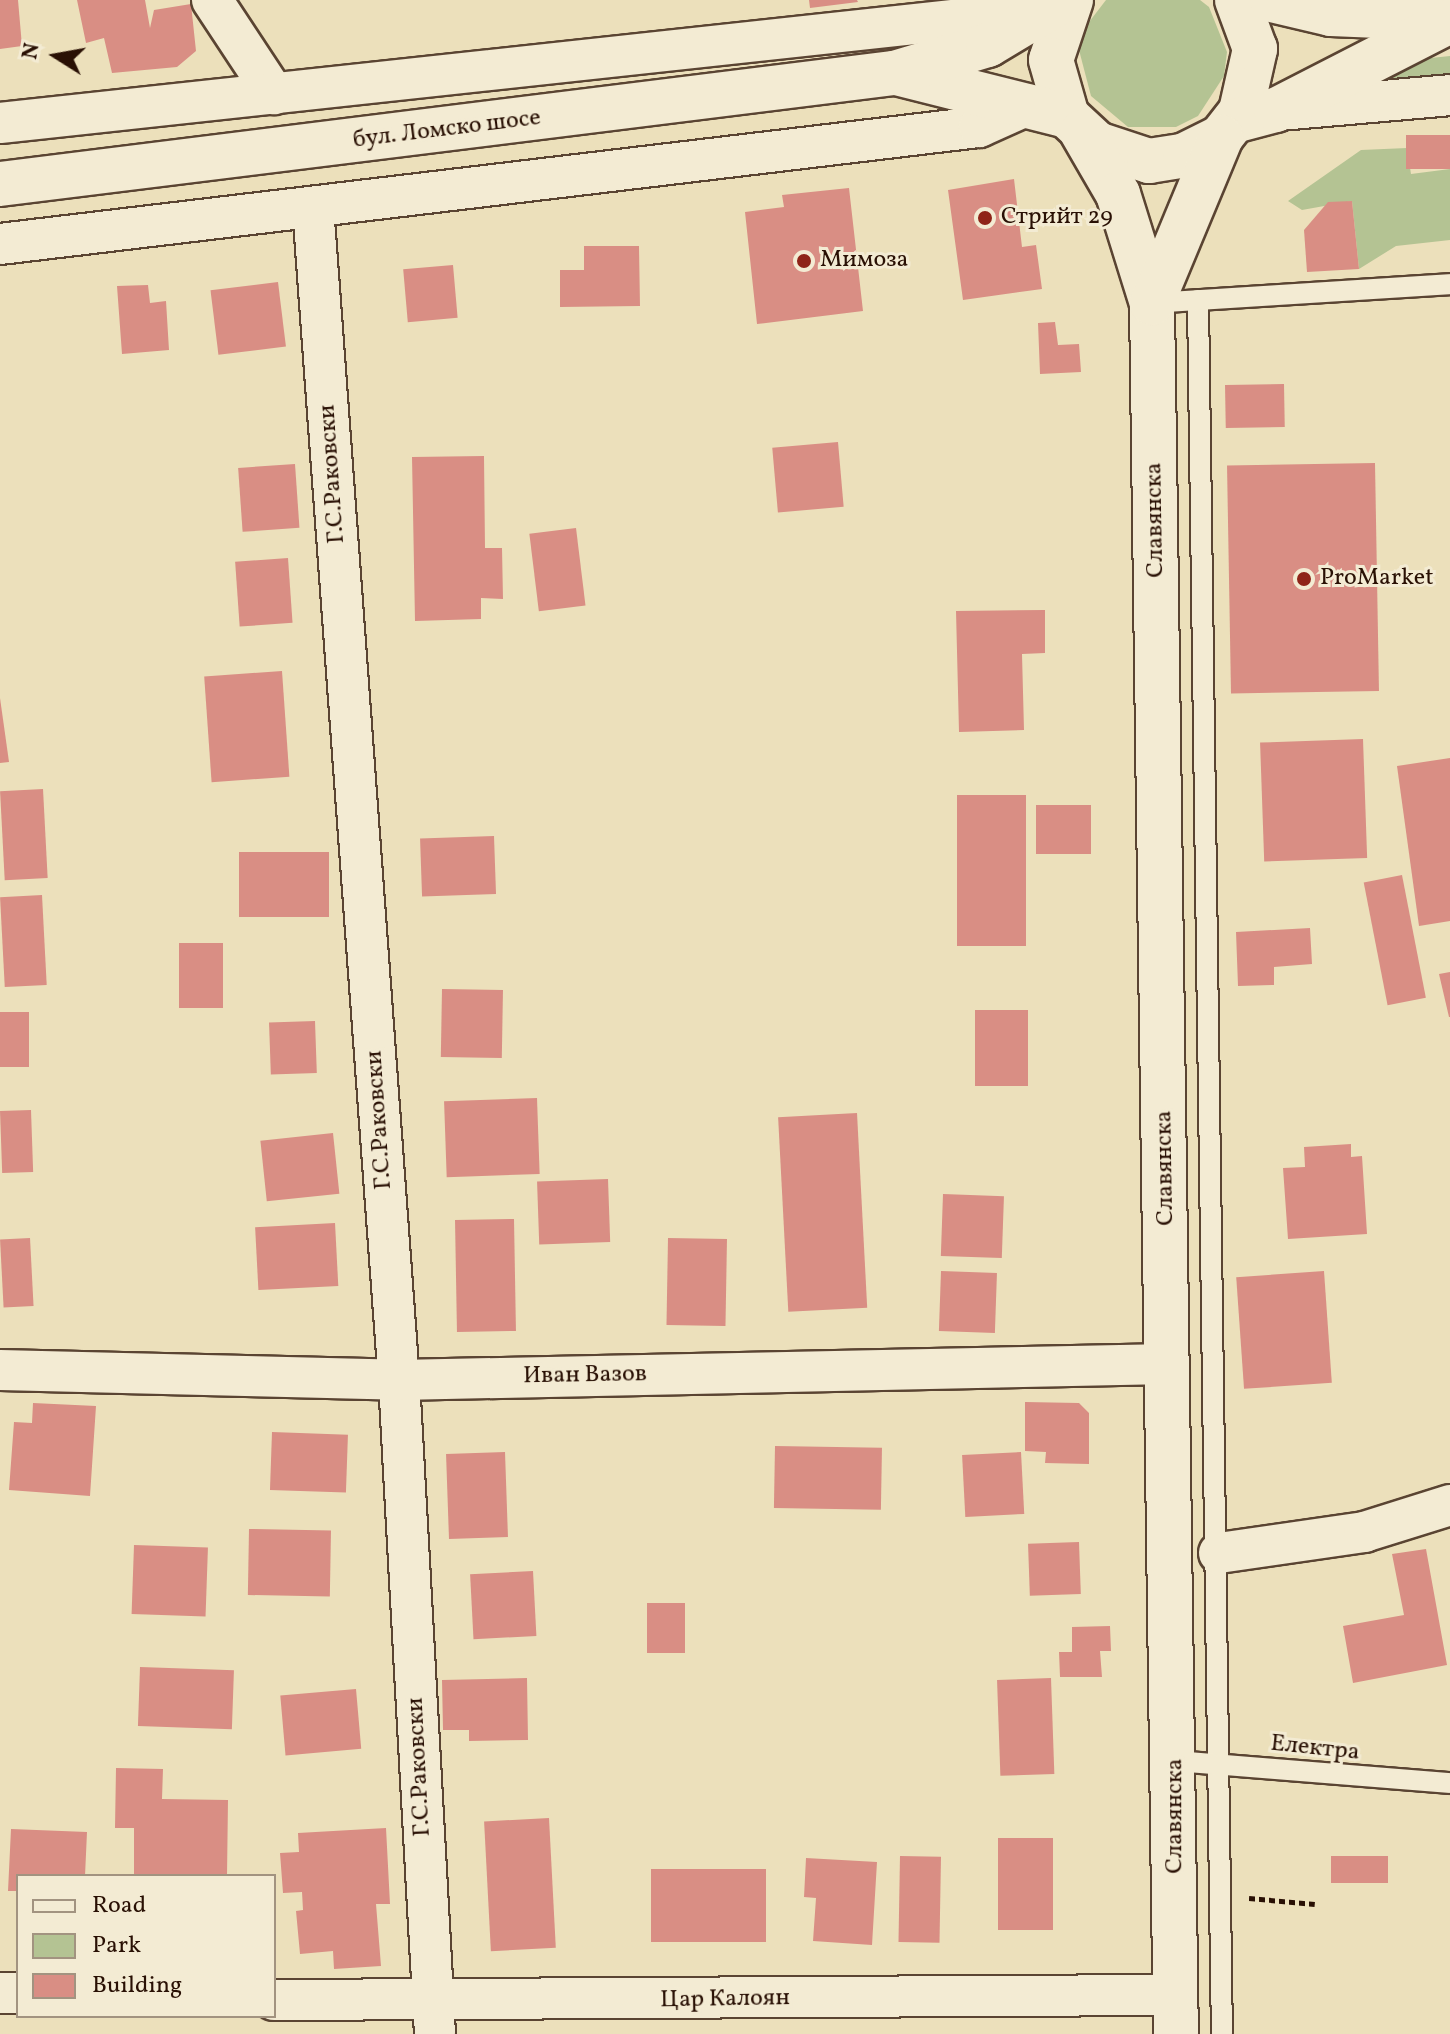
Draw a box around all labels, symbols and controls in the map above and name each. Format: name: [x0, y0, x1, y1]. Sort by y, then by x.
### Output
north arrow: [16, 16, 96, 96]
text: N: [15, 41, 49, 62]
street label: бул. Ломско шосе: [351, 104, 543, 156]
place label: Стрийт 29: [1001, 204, 1113, 232]
marker: Стрийт 29: [976, 209, 994, 227]
place label: Мимоза: [820, 247, 909, 275]
marker: Мимоза: [795, 252, 813, 270]
street label: Г.С.Раковски: [314, 403, 352, 545]
street label: Славянска: [1141, 462, 1171, 578]
place label: ProMarket: [1320, 565, 1434, 593]
marker: ProMarket: [1295, 570, 1313, 588]
street label: Г.С.Раковски: [361, 1049, 399, 1191]
street label: Славянска: [1151, 1110, 1181, 1226]
street label: Иван Вазов: [523, 1361, 647, 1391]
street label: Г.С.Раковски: [402, 1697, 438, 1837]
street label: Електра: [1269, 1730, 1361, 1768]
street label: Славянска: [1162, 1758, 1190, 1874]
legend: [16, 1874, 276, 2018]
text: Road: [92, 1889, 146, 1923]
text: Park: [92, 1929, 141, 1963]
text: Building: [92, 1969, 182, 2003]
street label: Цар Калоян: [660, 1984, 790, 2016]

